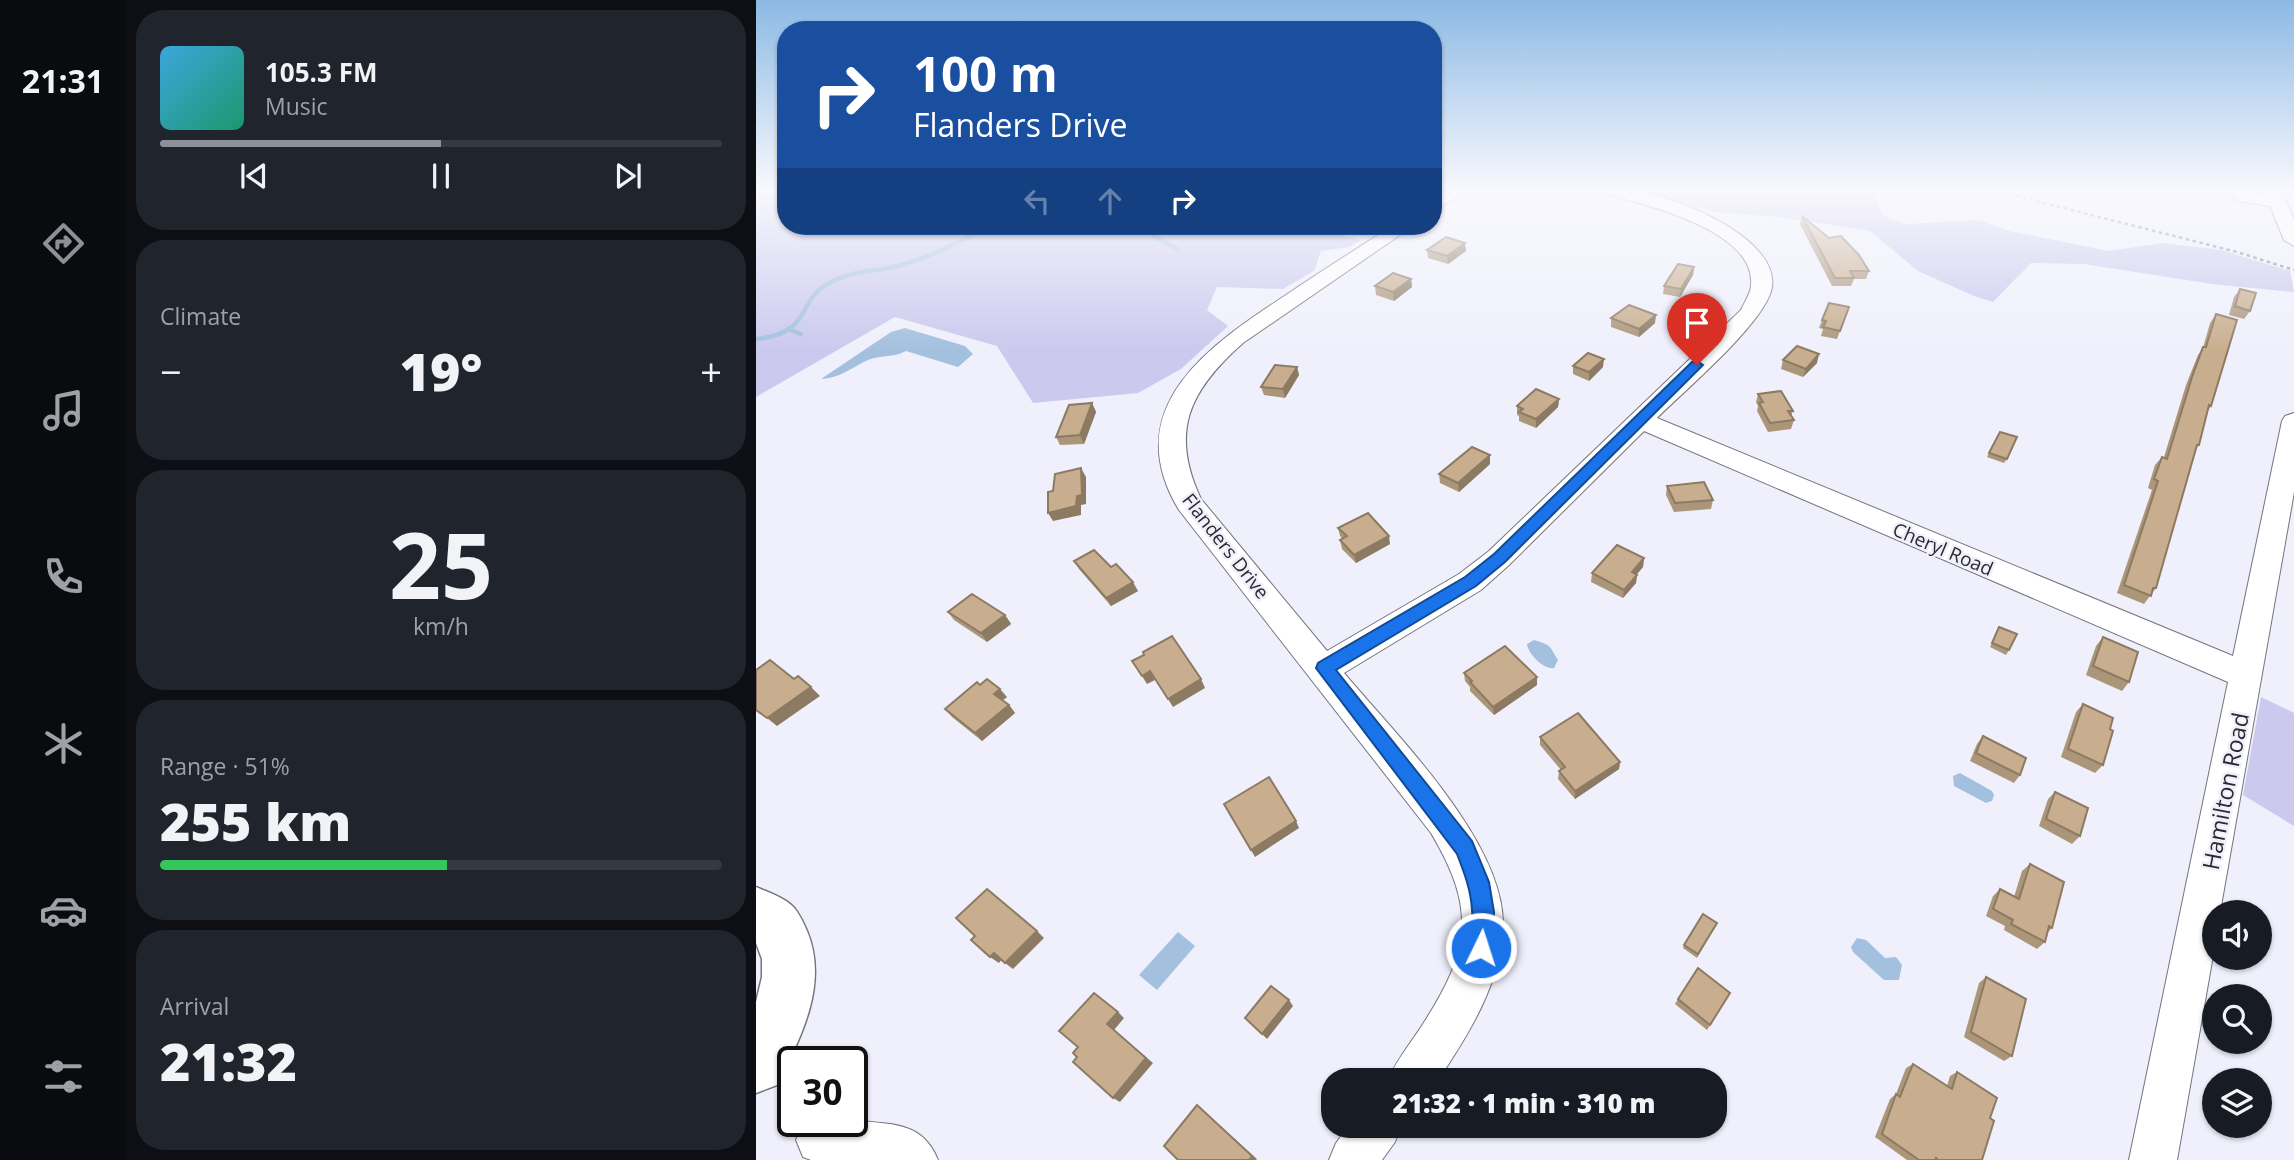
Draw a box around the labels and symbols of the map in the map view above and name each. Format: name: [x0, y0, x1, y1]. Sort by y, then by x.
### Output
pin: [1667, 293, 1727, 365]
street label: Flanders Drive: [1177, 488, 1275, 604]
street label: Cheryl Road: [1889, 516, 1997, 582]
street label: Hamilton Road: [2194, 710, 2256, 872]
position arrow: [1444, 911, 1518, 985]
speed limit sign: 30: [777, 1046, 868, 1137]

